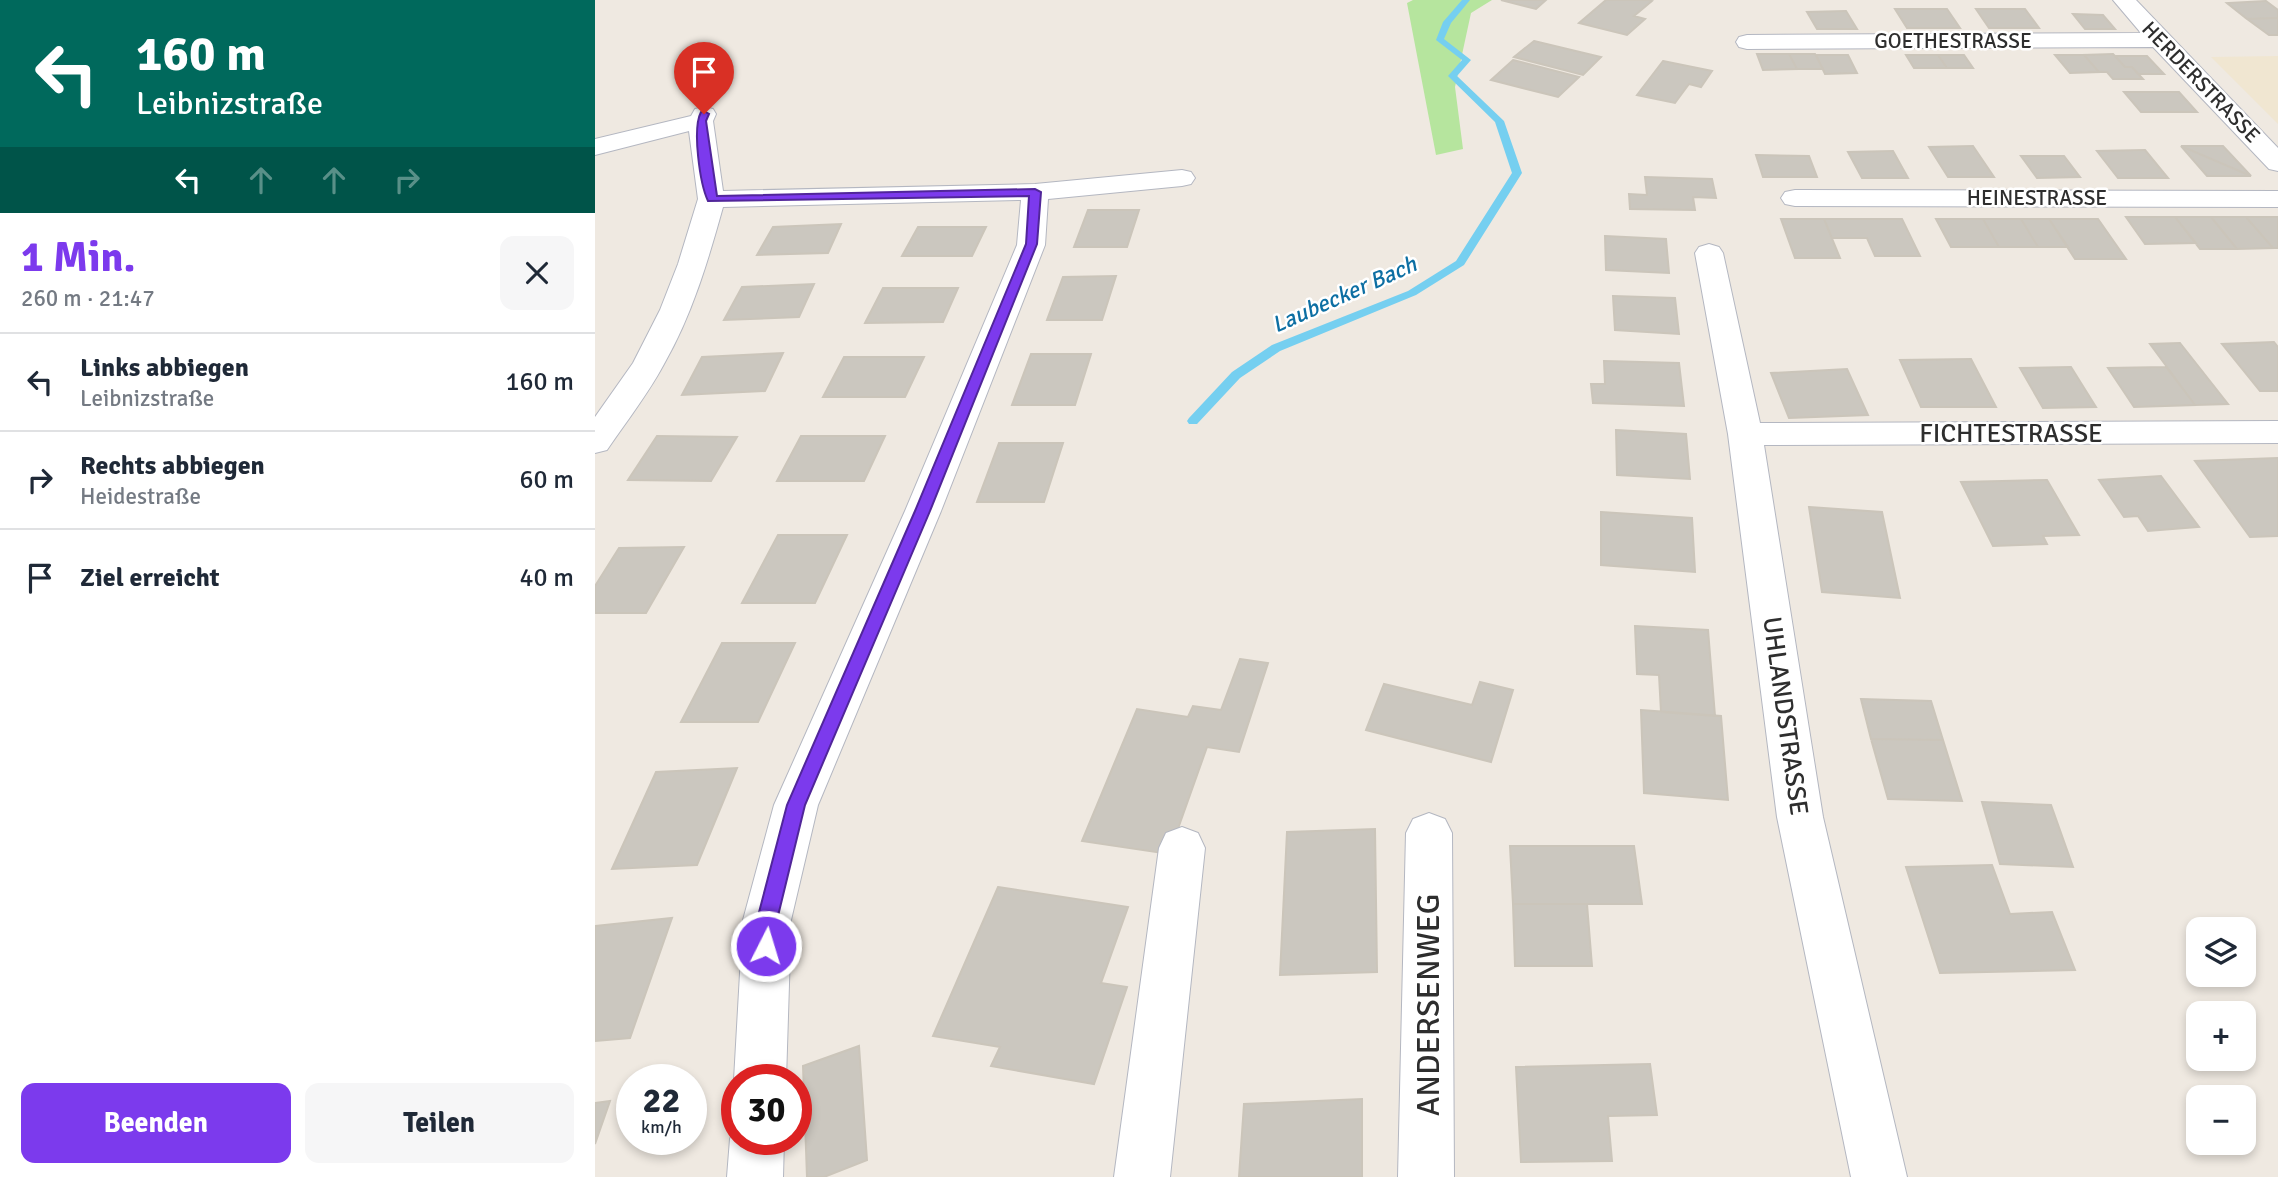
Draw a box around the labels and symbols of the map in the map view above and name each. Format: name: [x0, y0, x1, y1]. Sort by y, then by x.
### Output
street label: HERDERSTRASSE: [2136, 16, 2266, 148]
street label: GOETHESTRASSE: [1874, 28, 2032, 54]
pin: [674, 42, 734, 114]
street label: HEINESTRASSE: [1967, 185, 2107, 211]
water label: Laubecker Bach: [1267, 249, 1422, 339]
street label: FICHTESTRASSE: [1919, 418, 2103, 450]
street label: UHLANDSTRASSE: [1755, 615, 1815, 818]
street label: ANDERSENWEG: [1409, 894, 1448, 1116]
position arrow: [729, 909, 803, 983]
speed limit sign: 30: [721, 1064, 812, 1155]

